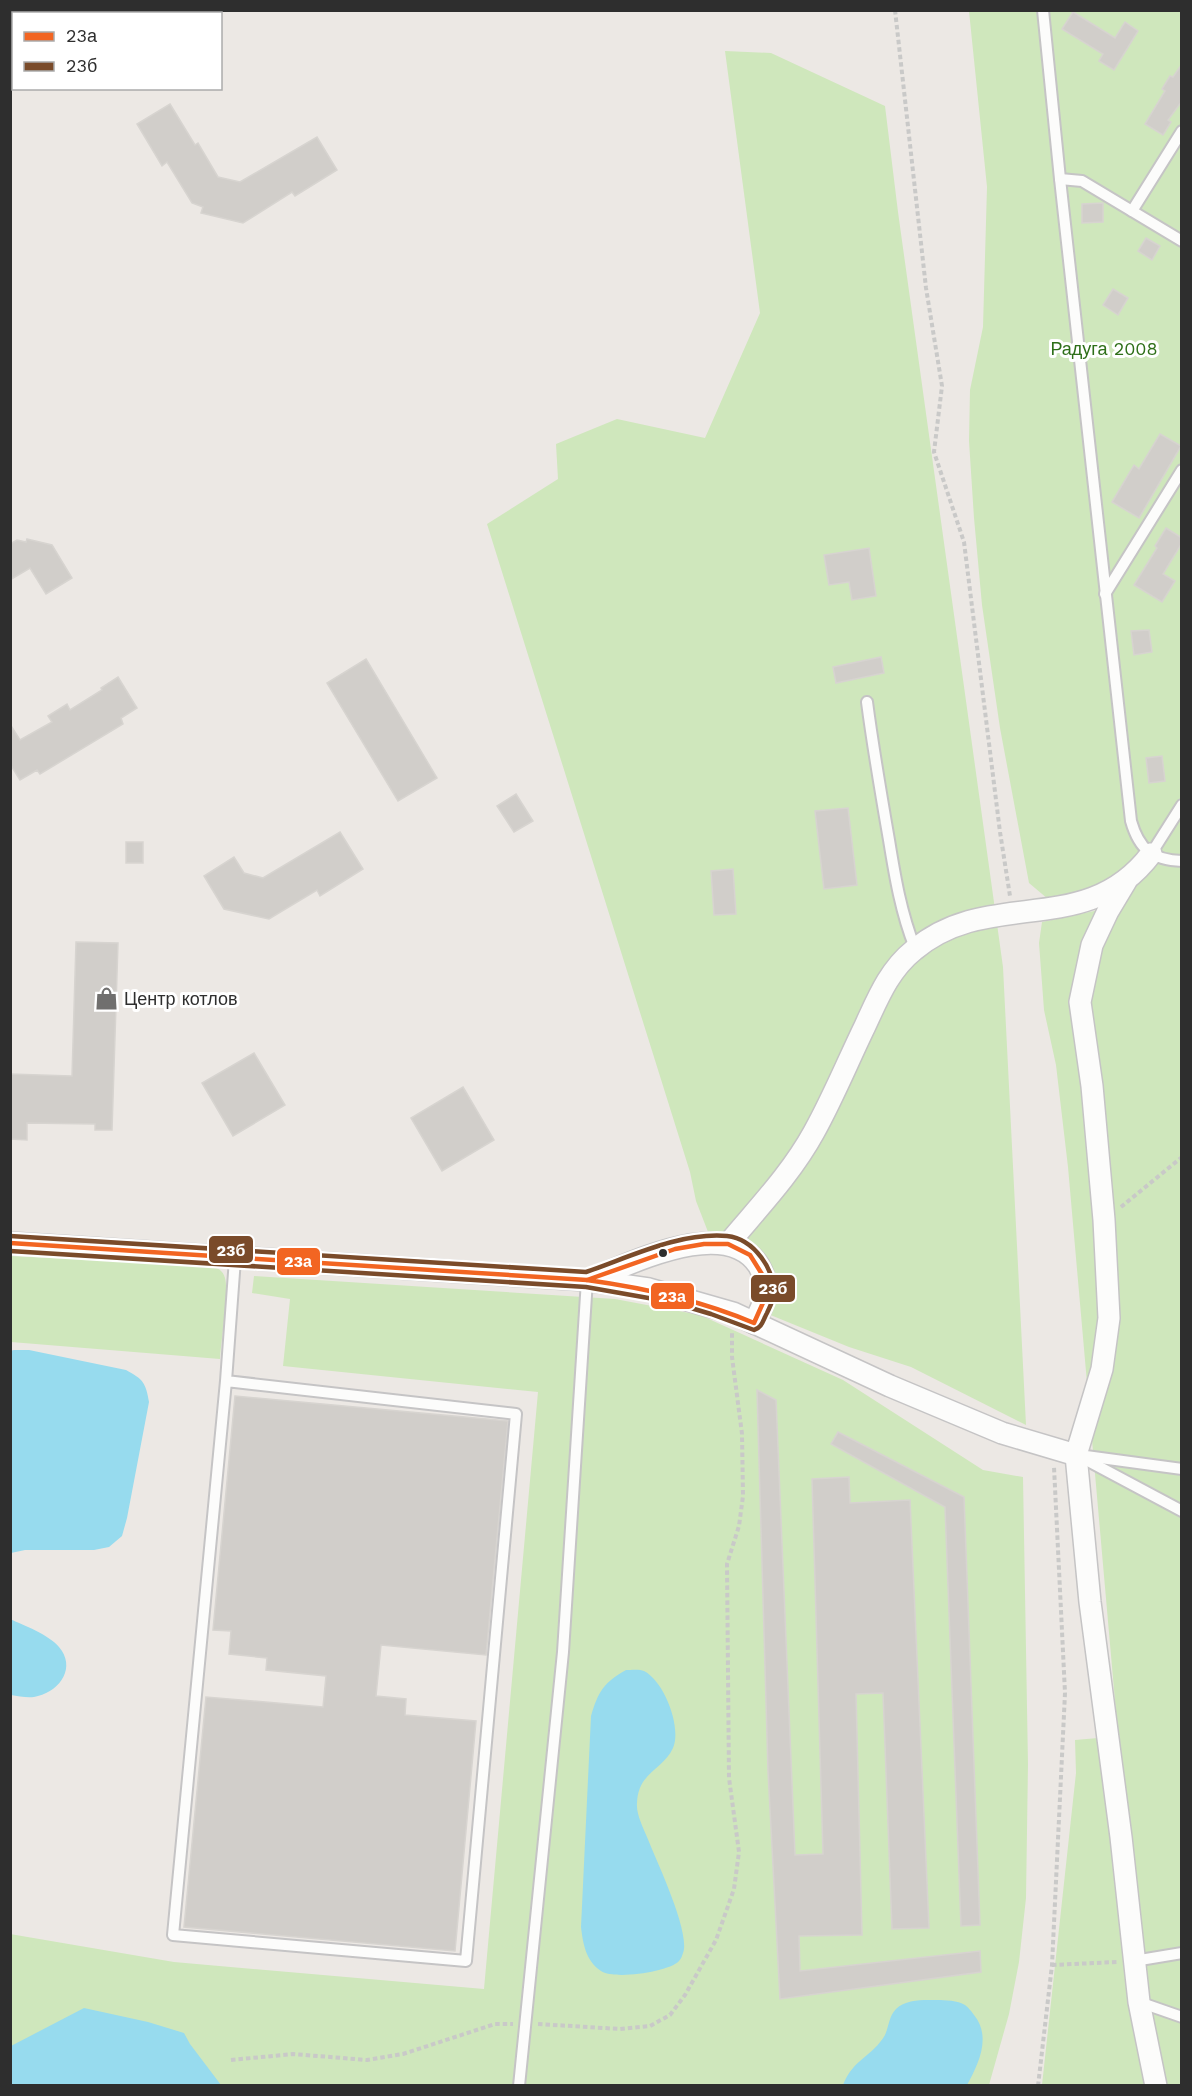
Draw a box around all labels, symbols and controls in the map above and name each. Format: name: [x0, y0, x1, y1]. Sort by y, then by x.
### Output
legend: [12, 12, 222, 90]
text: 23а: [66, 25, 98, 46]
text: 23б: [66, 55, 97, 76]
park label: Радуга 2008: [1050, 338, 1158, 359]
shop icon: Центр котлов: [93, 985, 119, 1011]
place label: Центр котлов: [124, 988, 237, 1009]
line badge: 23б: [208, 1235, 254, 1264]
text: 23б: [217, 1241, 246, 1260]
line badge: 23а: [276, 1247, 321, 1276]
unlabelled marker: [657, 1247, 669, 1259]
text: 23а: [284, 1252, 312, 1271]
line badge: 23б: [750, 1274, 796, 1303]
text: 23б: [759, 1279, 788, 1298]
line badge: 23а: [650, 1282, 695, 1310]
text: 23а: [658, 1287, 686, 1306]

